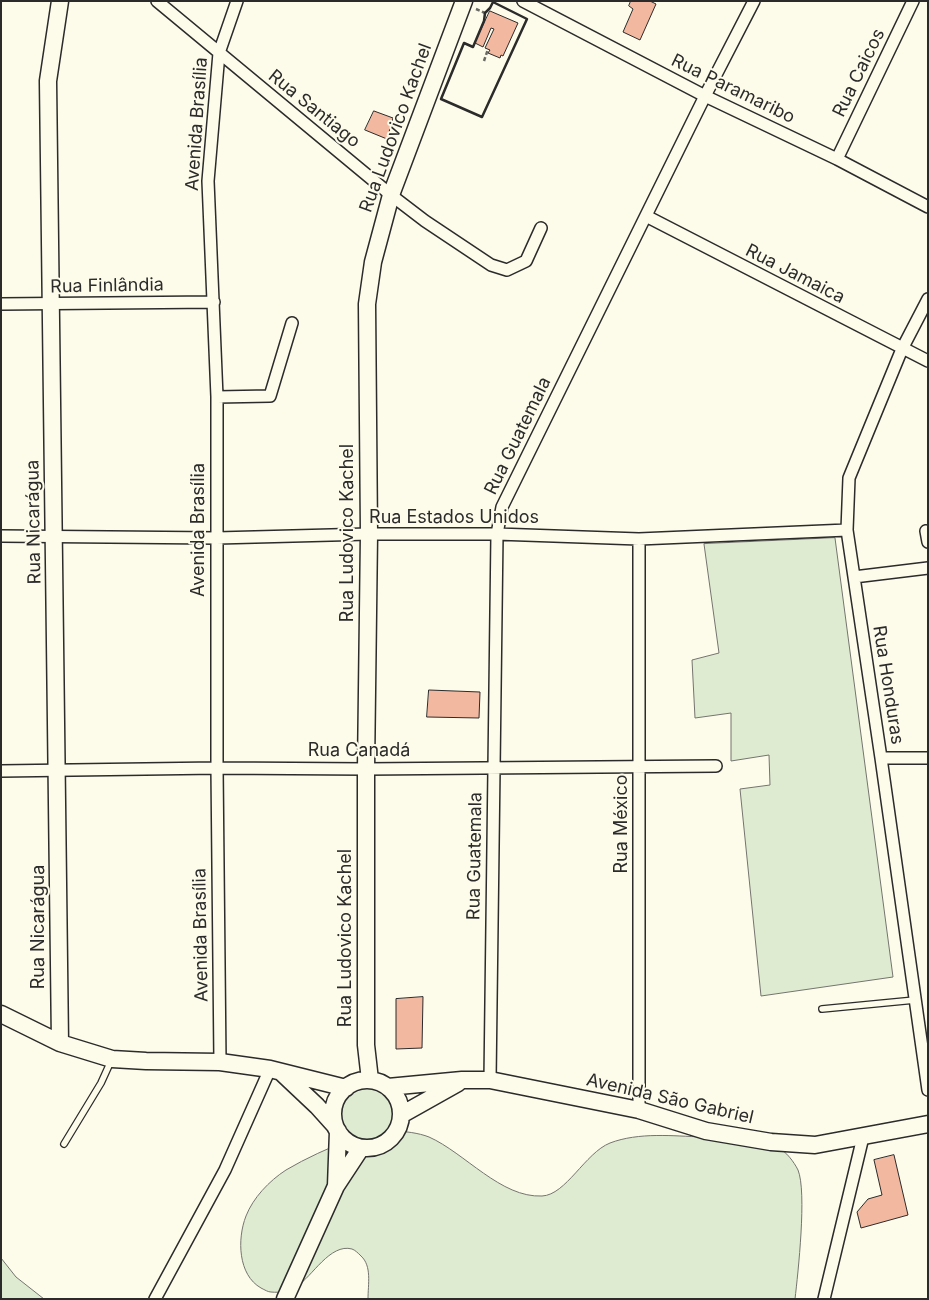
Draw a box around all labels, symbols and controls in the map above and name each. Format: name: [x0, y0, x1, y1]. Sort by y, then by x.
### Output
street label: Rua Caicos: [828, 25, 890, 121]
street label: Rua Ludovico Kachel: [355, 41, 437, 215]
street label: Rua Paramaribo: [668, 50, 798, 128]
street label: Avenida Brasília: [182, 56, 212, 192]
street label: Rua Santiago: [264, 65, 364, 153]
street label: Rua Jamaica: [742, 240, 848, 308]
street label: Rua Finlândia: [50, 274, 164, 298]
street label: Rua Guatemala: [480, 374, 556, 498]
street label: Rua Ludovico Kachel: [337, 444, 359, 622]
street label: Rua Nicarágua: [22, 460, 46, 584]
street label: Avenida Brasília: [188, 463, 210, 597]
street label: Rua Estados Unidos: [369, 507, 539, 529]
street label: Rua Honduras: [868, 624, 908, 746]
street label: Rua Canadá: [308, 740, 410, 762]
street label: Rua México: [611, 774, 633, 874]
street label: Rua Guatemala: [463, 792, 487, 920]
street label: Rua Ludovico Kachel: [335, 849, 357, 1027]
street label: Rua Nicarágua: [28, 865, 50, 989]
street label: Avenida Brasília: [189, 868, 213, 1002]
street label: Avenida São Gabriel: [584, 1069, 756, 1129]

